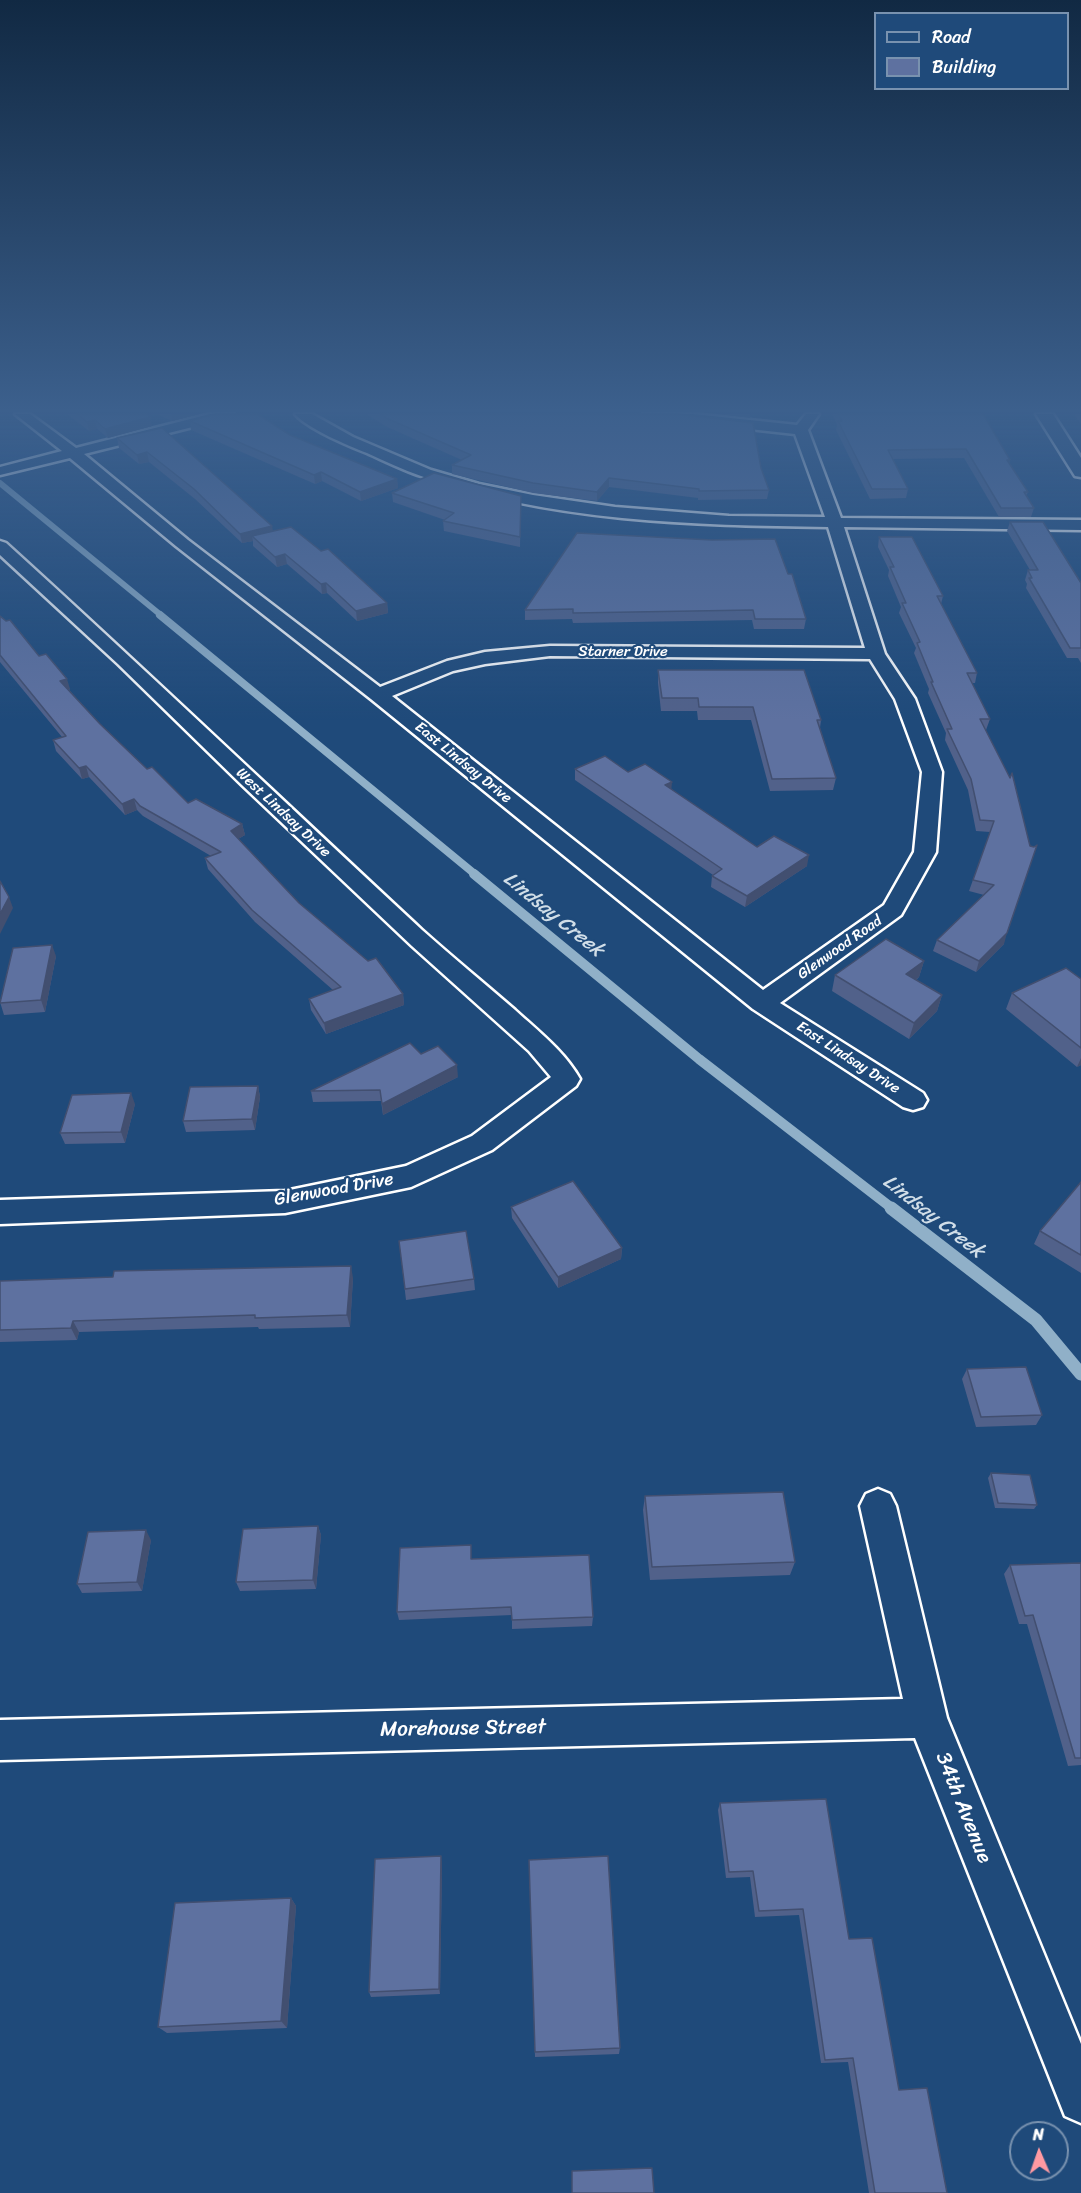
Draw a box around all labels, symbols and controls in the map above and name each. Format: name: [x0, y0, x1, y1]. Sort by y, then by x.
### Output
legend: [874, 12, 1069, 90]
text: Road: [932, 21, 971, 53]
text: Building: [932, 51, 996, 83]
street label: Starner Drive: [578, 643, 668, 661]
street label: East Lindsay Drive: [411, 718, 515, 808]
street label: West Lindsay Drive: [232, 764, 334, 862]
water label: Lindsay Creek: [498, 867, 608, 963]
street label: Glenwood Road: [794, 912, 886, 984]
street label: East Lindsay Drive: [793, 1018, 903, 1098]
street label: Glenwood Drive: [273, 1169, 395, 1211]
water label: Lindsay Creek: [878, 1170, 988, 1264]
street label: Morehouse Street: [380, 1715, 546, 1743]
street label: 34th Avenue: [929, 1749, 997, 1867]
text: N: [1032, 2120, 1044, 2149]
north arrow: [1009, 2121, 1069, 2181]

